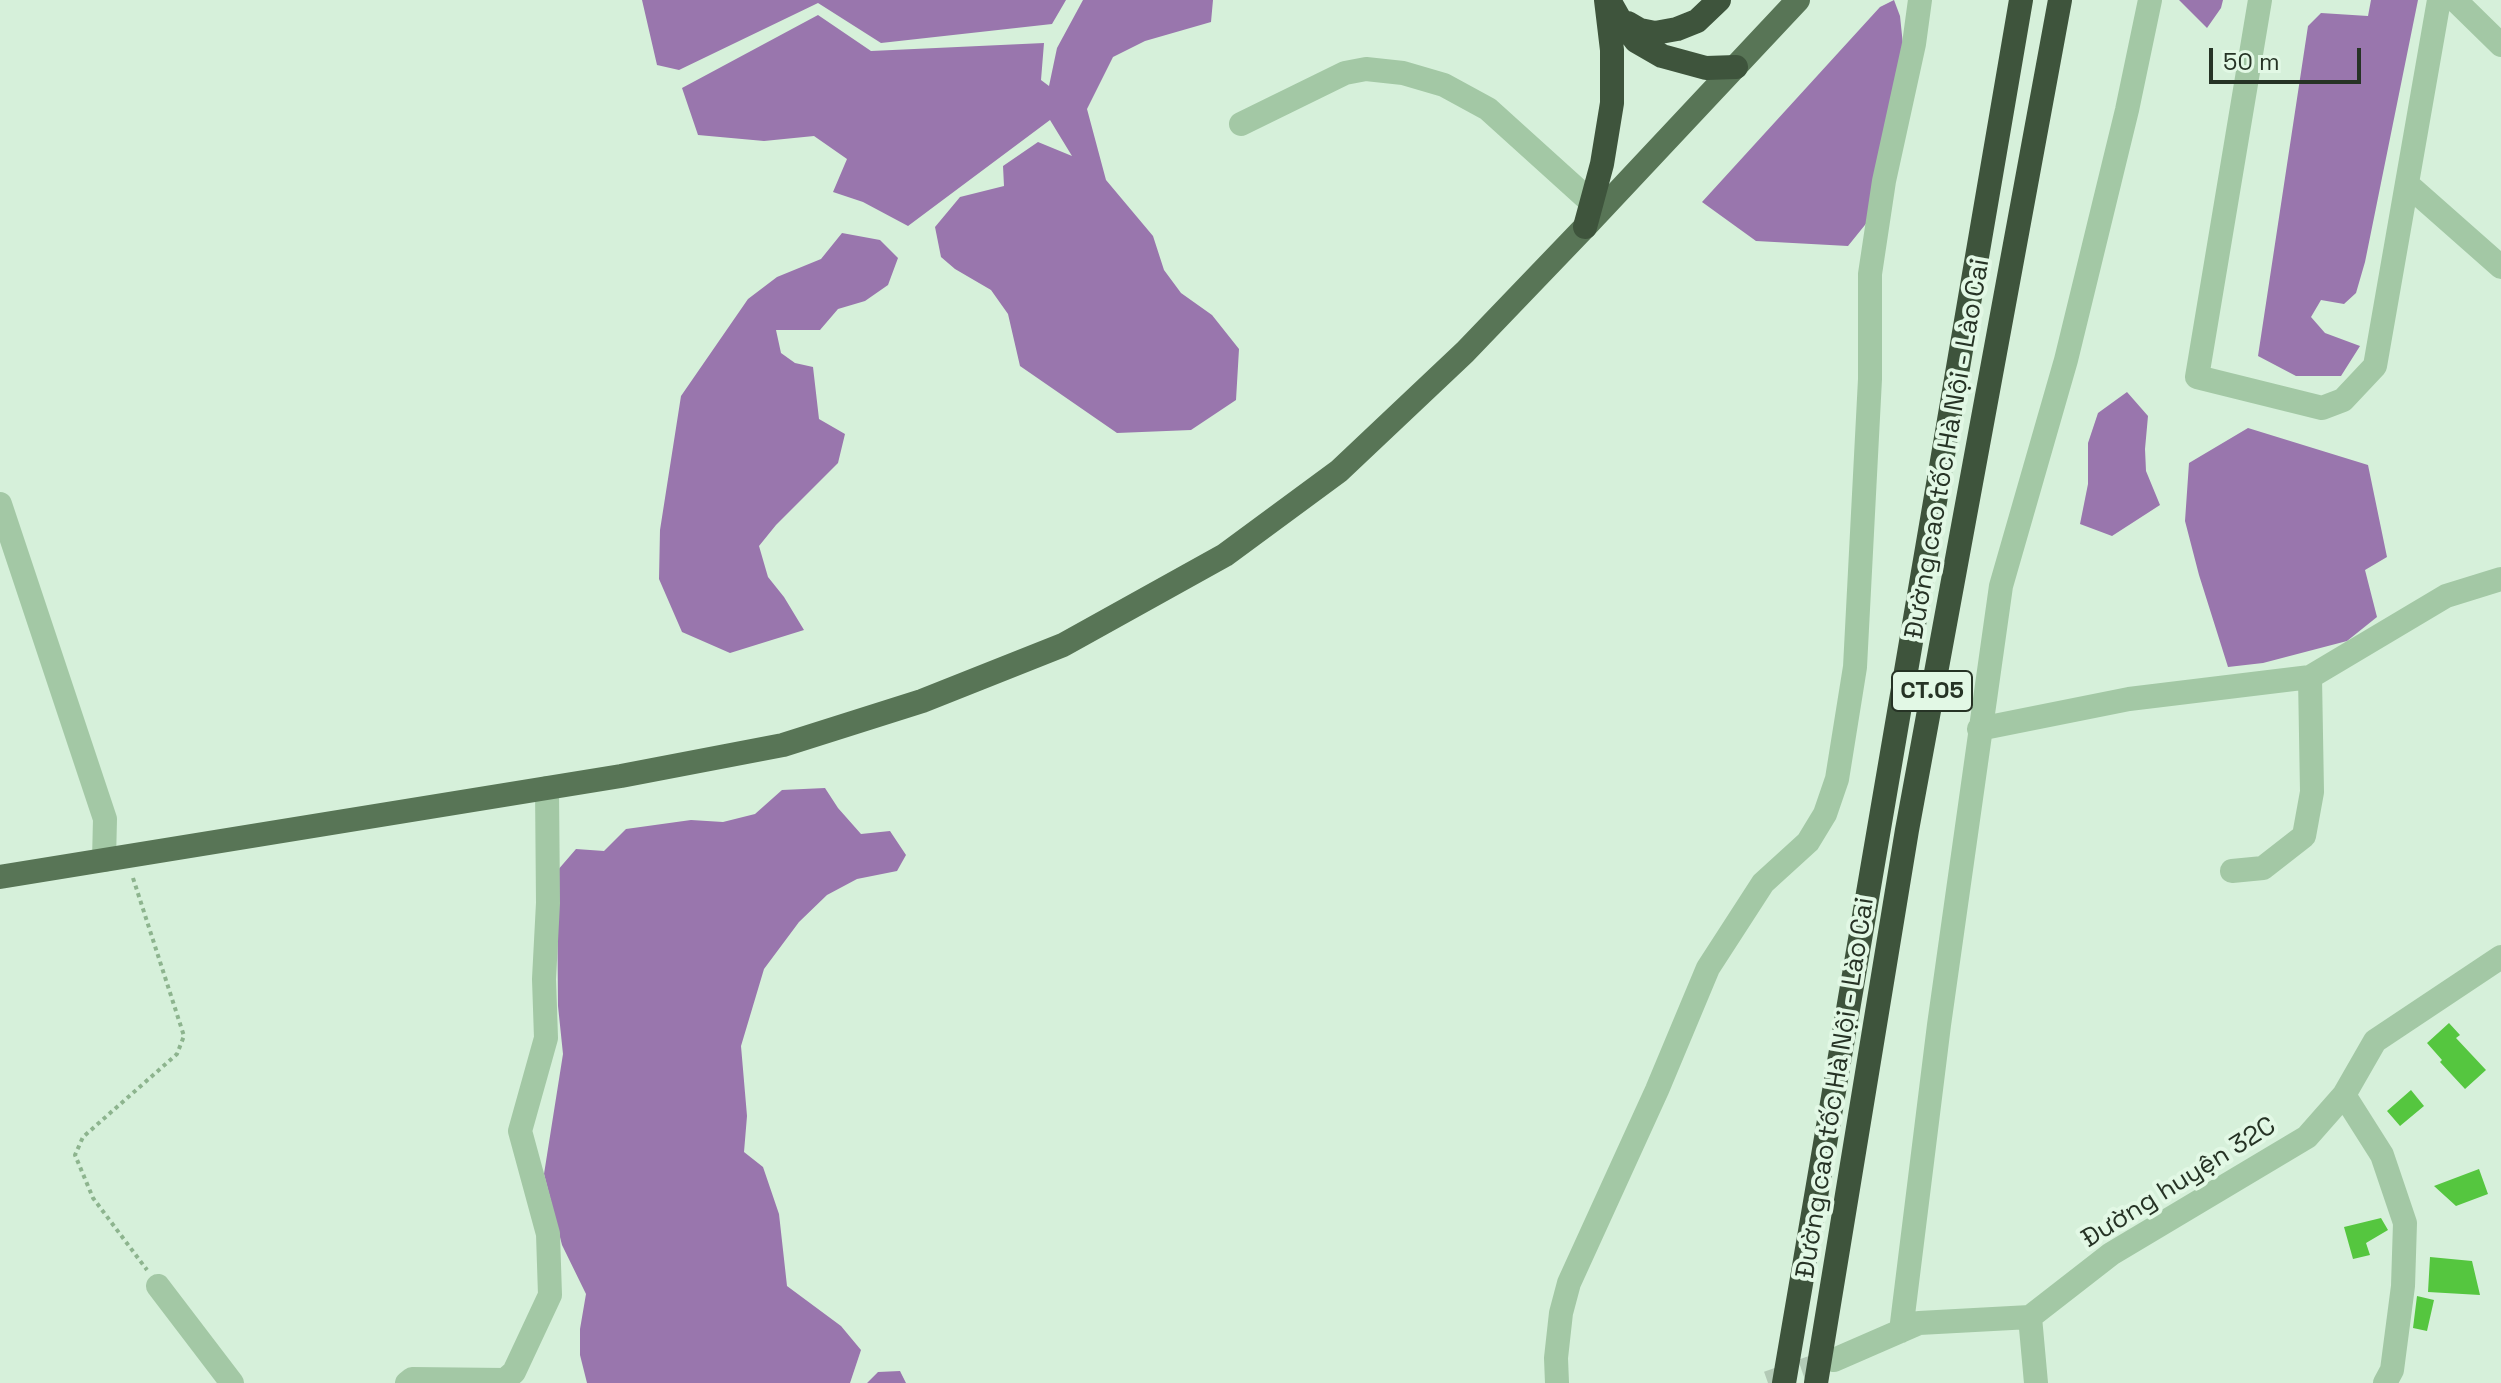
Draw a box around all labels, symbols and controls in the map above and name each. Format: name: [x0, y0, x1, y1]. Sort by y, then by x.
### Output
scale bar: [2213, 32, 2365, 82]
text: 50 m: [2223, 46, 2280, 77]
street label: Đường cao tốc Hà Nội - Lào Cai: [1899, 257, 1997, 641]
road number: CT.05: [1892, 671, 1972, 711]
street label: Đường cao tốc Hà Nội - Lào Cai: [1790, 895, 1882, 1281]
street label: Đường huyện 32C: [2076, 1111, 2282, 1255]

